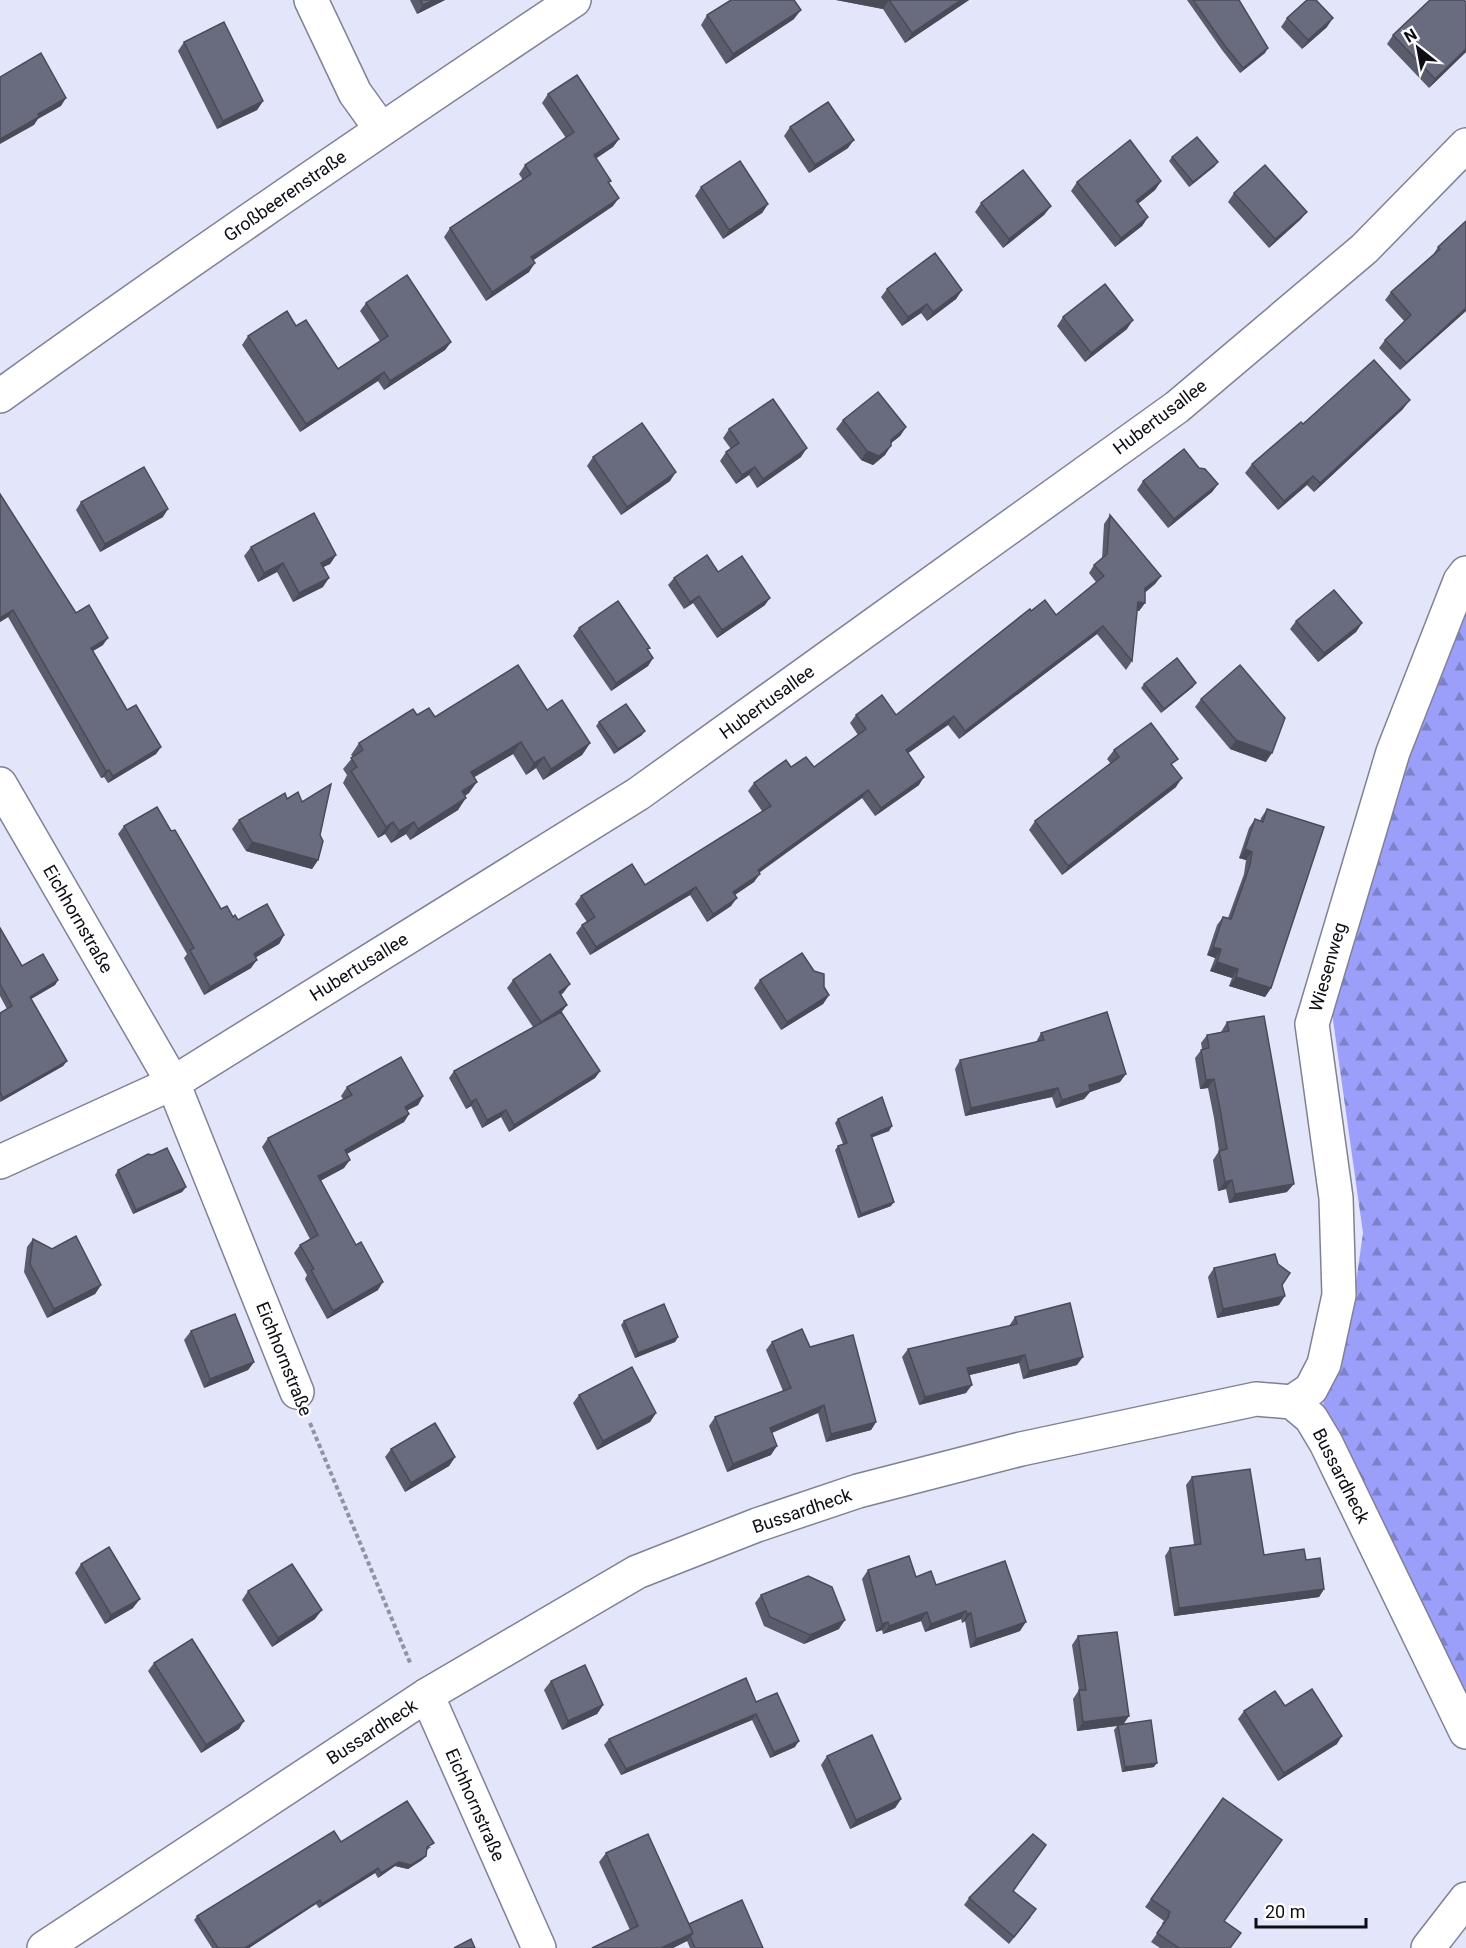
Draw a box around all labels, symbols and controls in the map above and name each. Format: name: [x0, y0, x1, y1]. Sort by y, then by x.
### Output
north arrow: [1388, 18, 1448, 78]
text: N: [1401, 25, 1420, 47]
street label: Großbeerenstraße: [219, 145, 350, 246]
street label: Hubertusallee: [1109, 375, 1211, 459]
street label: Hubertusallee: [715, 660, 818, 743]
street label: Eichhornstraße: [39, 861, 118, 976]
street label: Wiesenweg: [1305, 920, 1350, 1014]
street label: Hubertusallee: [306, 928, 412, 1005]
street label: Eichhornstraße: [252, 1299, 317, 1419]
street label: Bussardheck: [1309, 1425, 1375, 1527]
street label: Bussardheck: [749, 1483, 855, 1537]
street label: Bussardheck: [323, 1694, 422, 1769]
street label: Eichhornstraße: [441, 1745, 510, 1864]
scale bar: [1256, 1891, 1366, 1929]
text: 20 m: [1265, 1901, 1305, 1922]

